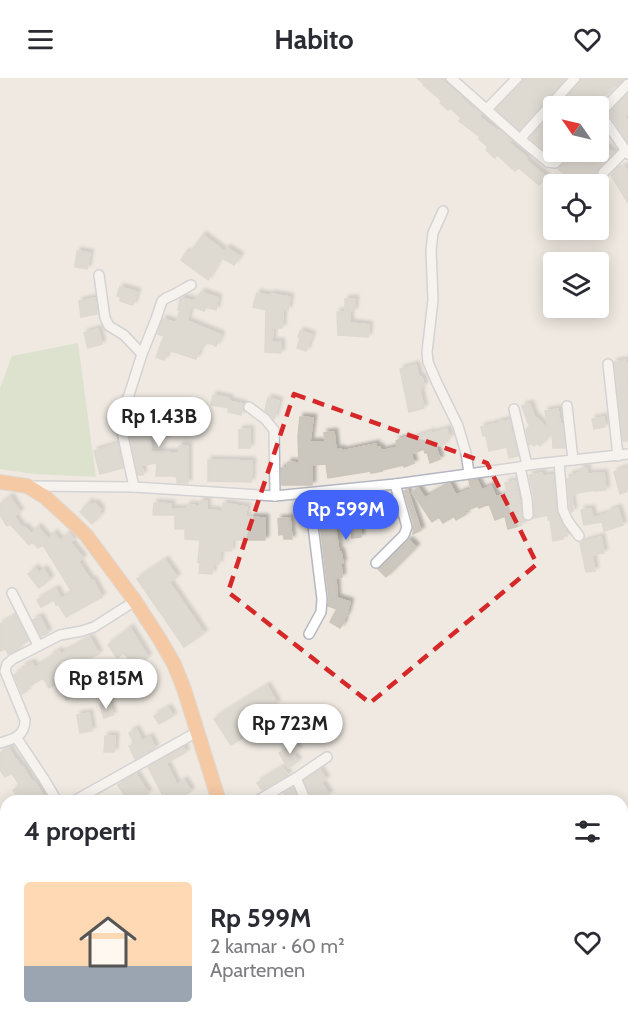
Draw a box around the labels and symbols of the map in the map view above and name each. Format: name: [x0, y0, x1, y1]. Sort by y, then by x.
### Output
north arrow: [543, 96, 609, 162]
pin: Rp 1.43B: [97, 397, 221, 448]
pin: Rp 599M: [291, 490, 401, 541]
pin: Rp 815M: [51, 659, 161, 710]
pin: Rp 723M: [235, 704, 345, 755]

